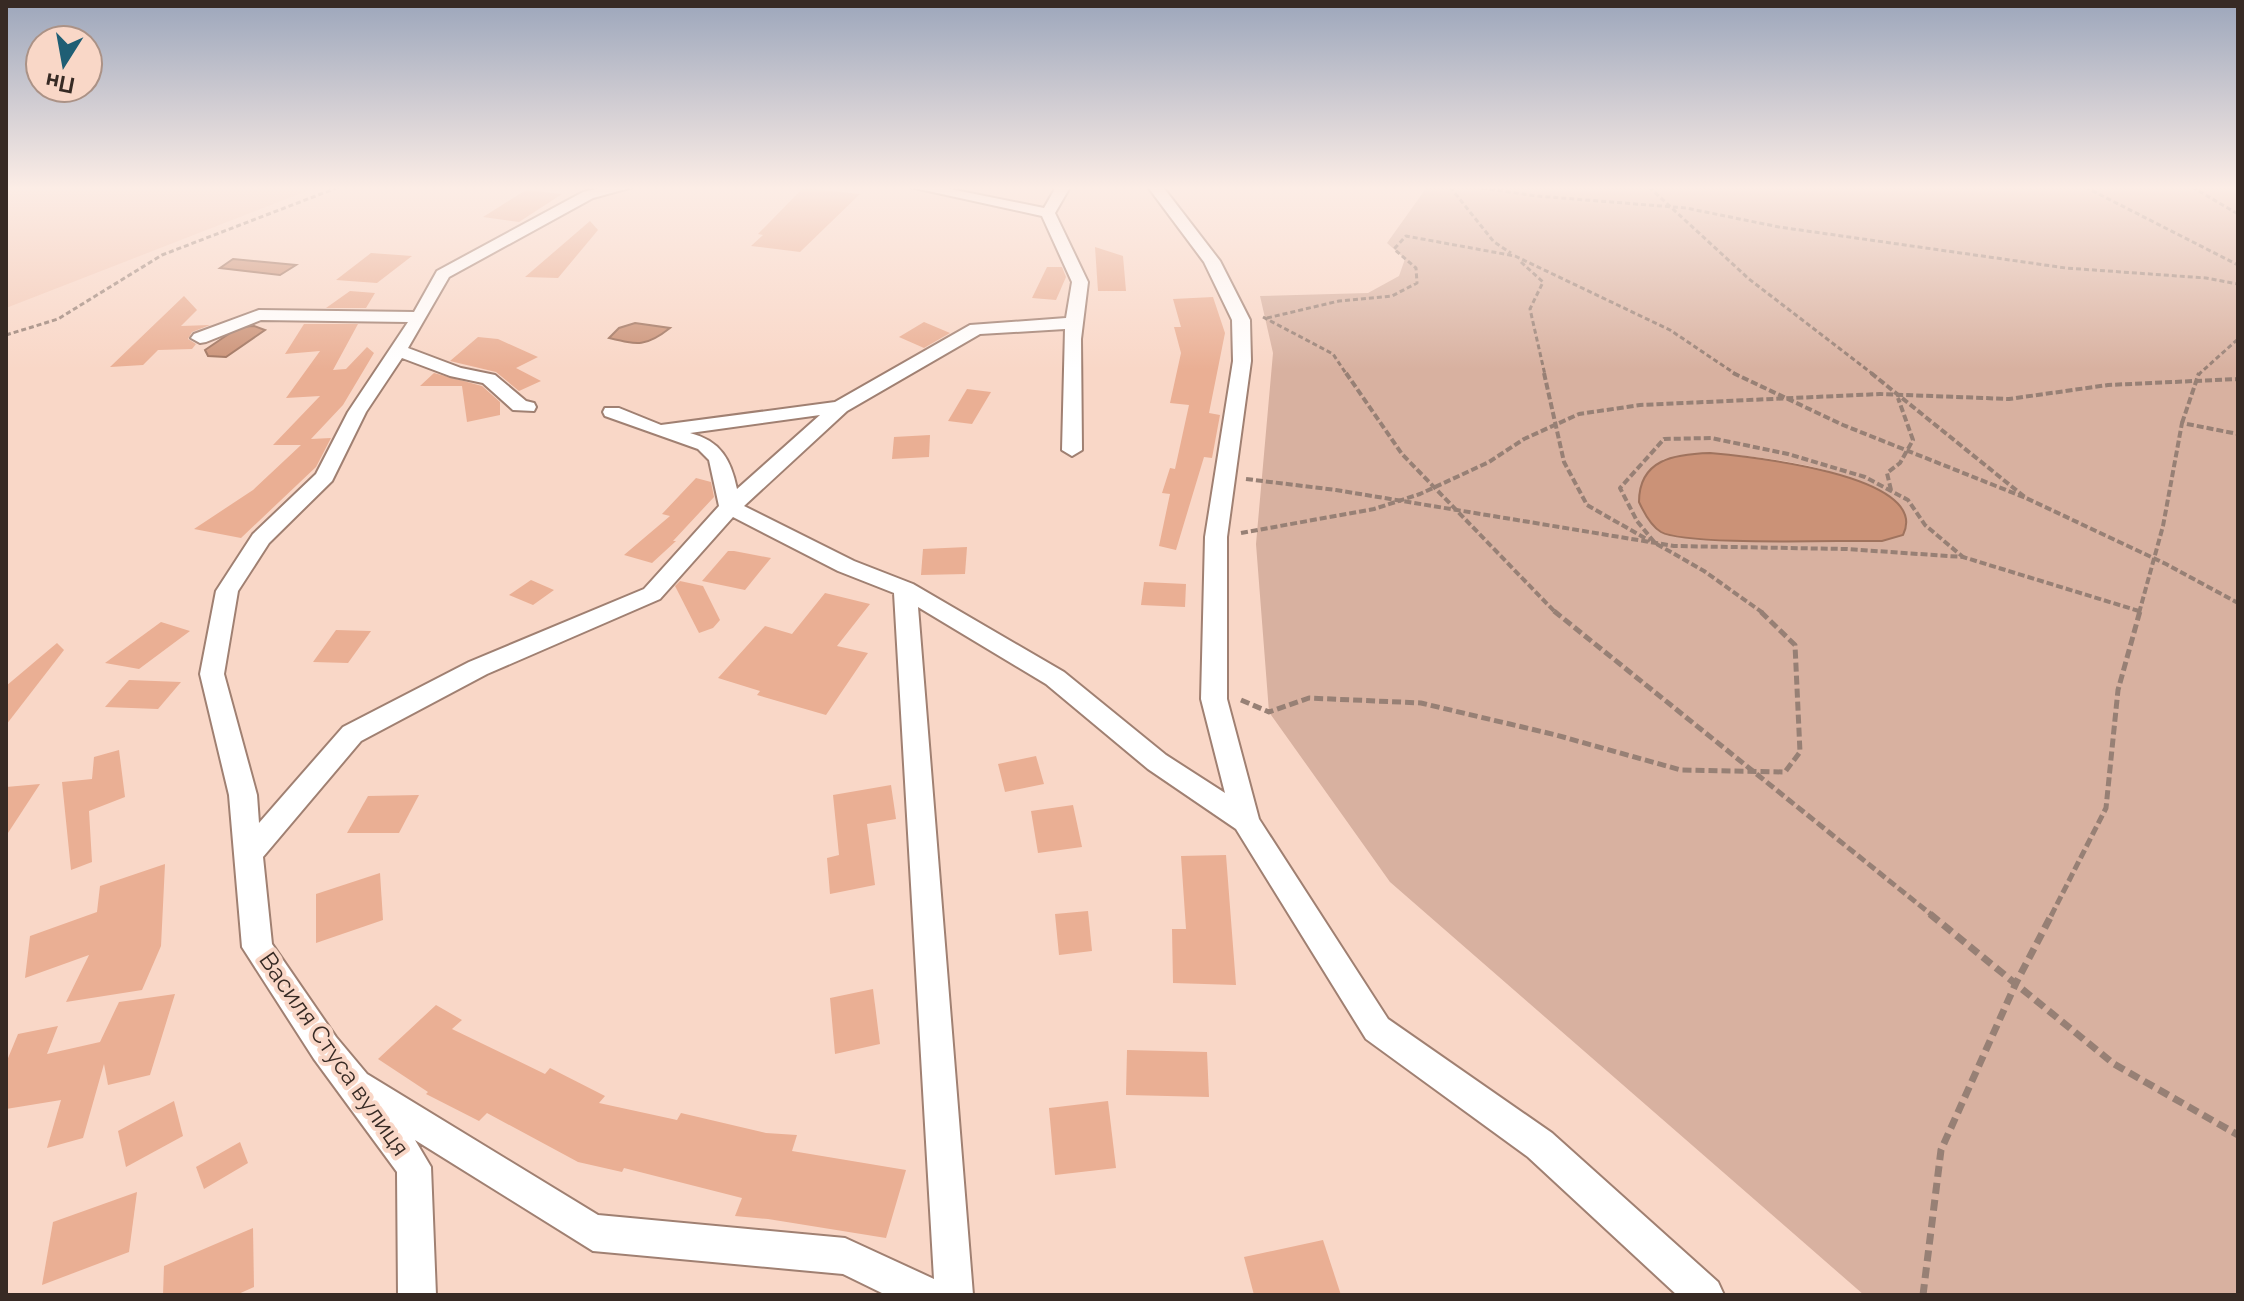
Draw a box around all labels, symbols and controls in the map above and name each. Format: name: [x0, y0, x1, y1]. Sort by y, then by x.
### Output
north arrow: [24, 24, 104, 104]
text: Пн: [43, 68, 77, 99]
street label: Василя Стуса вулиця: [253, 946, 416, 1161]

